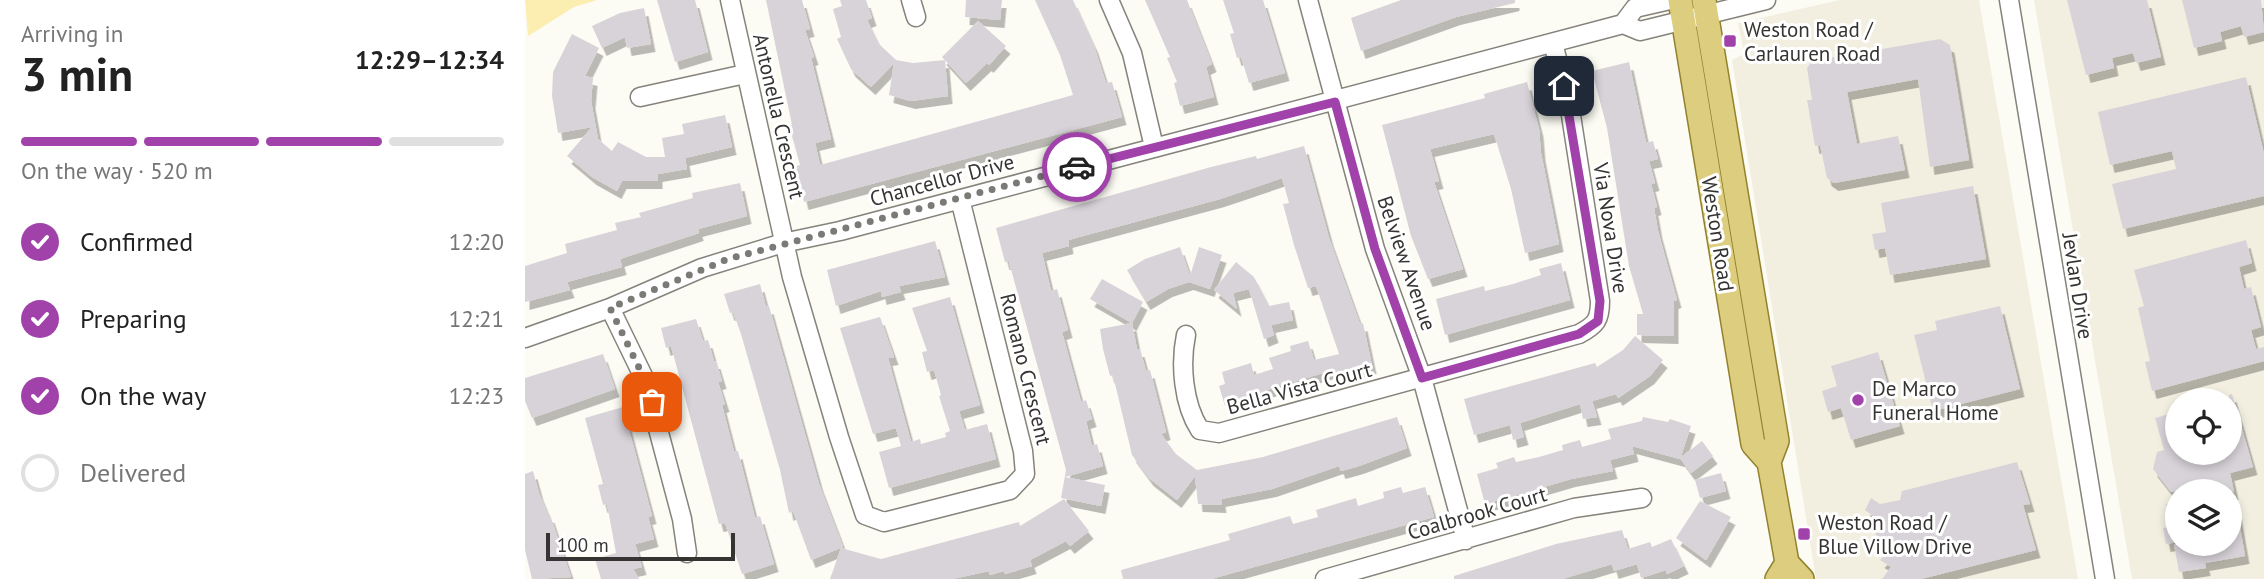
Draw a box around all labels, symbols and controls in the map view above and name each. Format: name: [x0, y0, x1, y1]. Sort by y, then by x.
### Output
place label: Weston Road / Carlauren Road: [1744, 16, 1880, 67]
text: Arriving in: [21, 19, 123, 48]
street label: Antonella Crescent: [747, 31, 811, 201]
marker: Weston Road / Carlauren Road: [1722, 33, 1738, 49]
text: 12:29–12:34: [355, 43, 504, 76]
text: 3 min: [21, 44, 133, 104]
pin: [1534, 56, 1594, 116]
icon: home: [1545, 67, 1583, 105]
courier: [1042, 132, 1112, 202]
street label: Chancellor Drive: [867, 148, 1017, 212]
icon: car: [1058, 148, 1096, 186]
text: On the way · 520 m: [21, 156, 213, 185]
street label: Via Nova Drive: [1587, 160, 1635, 295]
street label: Weston Road: [1696, 175, 1740, 293]
street label: Belview Avenue: [1371, 192, 1443, 334]
icon: check: [21, 223, 59, 261]
text: Confirmed: [80, 225, 193, 258]
text: 12:20: [449, 227, 504, 256]
street label: Jevlan Drive: [2056, 230, 2100, 341]
street label: Romano Crescent: [994, 290, 1058, 448]
icon: check: [21, 300, 59, 338]
text: Preparing: [80, 302, 187, 335]
text: 12:21: [449, 304, 504, 333]
street label: Bella Vista Court: [1224, 356, 1374, 420]
pin: [622, 372, 682, 432]
place label: De Marco Funeral Home: [1872, 375, 1999, 426]
icon: check: [21, 377, 59, 415]
text: On the way: [80, 379, 206, 412]
text: 12:23: [449, 381, 504, 410]
icon: bag: [633, 383, 671, 421]
map controls: [2165, 388, 2242, 556]
button: locate: [2165, 388, 2242, 465]
marker: De Marco Funeral Home: [1850, 392, 1866, 408]
text: Delivered: [80, 456, 186, 489]
button: layers: [2165, 479, 2242, 556]
street label: Coalbrook Court: [1404, 480, 1550, 546]
place label: Weston Road / Blue Villow Drive: [1818, 509, 1972, 560]
marker: Weston Road / Blue Villow Drive: [1796, 526, 1812, 542]
scale bar: [546, 530, 735, 562]
text: 100 m: [557, 533, 609, 557]

